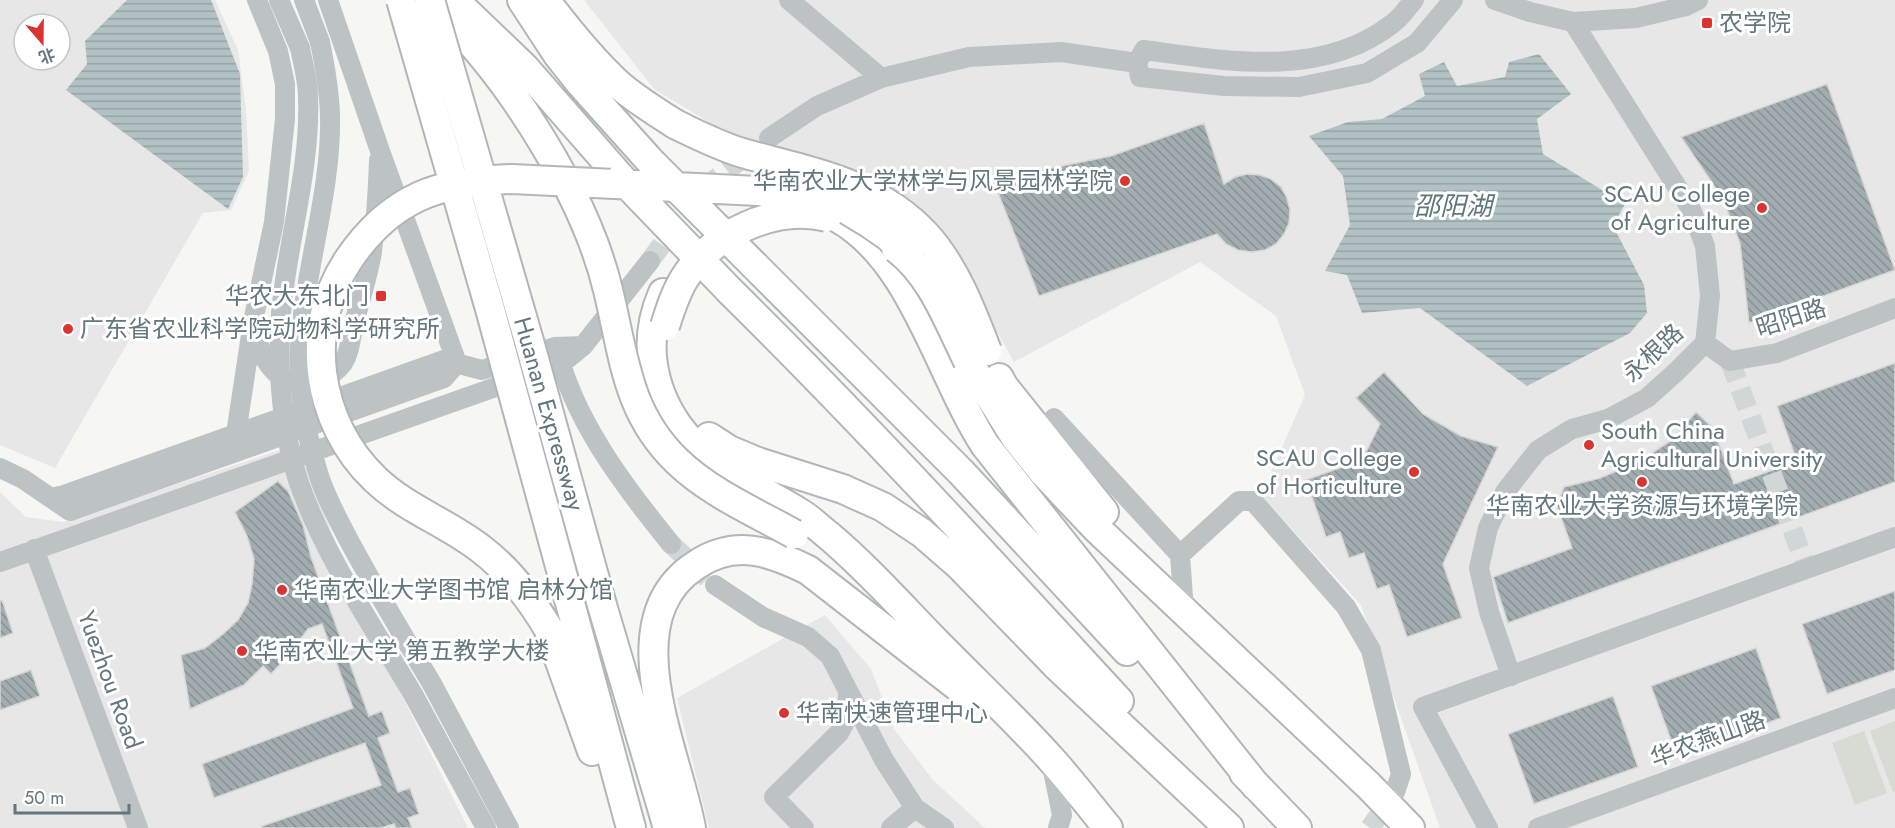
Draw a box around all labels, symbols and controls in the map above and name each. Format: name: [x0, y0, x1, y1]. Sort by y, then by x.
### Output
place label: 农学院: [1719, 5, 1791, 40]
north arrow: [12, 12, 72, 72]
marker: 农学院: [1700, 16, 1714, 30]
text: 北: [36, 42, 58, 69]
place label: 华南农业大学林学与风景园林学院: [753, 163, 1113, 198]
marker: 华南农业大学林学与风景园林学院: [1118, 174, 1132, 188]
place label: SCAU College of Agriculture: [1604, 176, 1750, 239]
water label: 邵阳湖: [1414, 187, 1496, 225]
marker: SCAU College of Agriculture: [1755, 201, 1769, 215]
place label: 华农大东北门: [225, 278, 369, 313]
marker: 华农大东北门: [374, 289, 388, 303]
street label: 昭阳路: [1751, 290, 1830, 345]
place label: 广东省农业科学院动物科学研究所: [80, 311, 440, 346]
street label: Huanan Expressway: [505, 313, 594, 515]
street label: 永根路: [1614, 315, 1691, 390]
marker: 广东省农业科学院动物科学研究所: [61, 322, 75, 336]
place label: South China Agricultural University: [1601, 413, 1823, 476]
marker: South China Agricultural University: [1582, 438, 1596, 452]
place label: SCAU College of Horticulture: [1256, 440, 1402, 503]
marker: SCAU College of Horticulture: [1407, 465, 1421, 479]
marker: 华南农业大学资源与环境学院: [1635, 475, 1649, 489]
place label: 华南农业大学资源与环境学院: [1486, 488, 1798, 523]
place label: 华南农业大学图书馆 启林分馆: [294, 572, 613, 607]
marker: 华南农业大学图书馆 启林分馆: [275, 583, 289, 597]
street label: Yuezhou Road: [69, 606, 152, 754]
place label: 华南农业大学 第五教学大楼: [254, 633, 549, 668]
marker: 华南农业大学 第五教学大楼: [235, 644, 249, 658]
place label: 华南快速管理中心: [796, 695, 988, 730]
street label: 华农燕山路: [1645, 702, 1770, 775]
marker: 华南快速管理中心: [777, 706, 791, 720]
scale bar: [15, 777, 129, 815]
text: 50 m: [24, 785, 64, 811]

